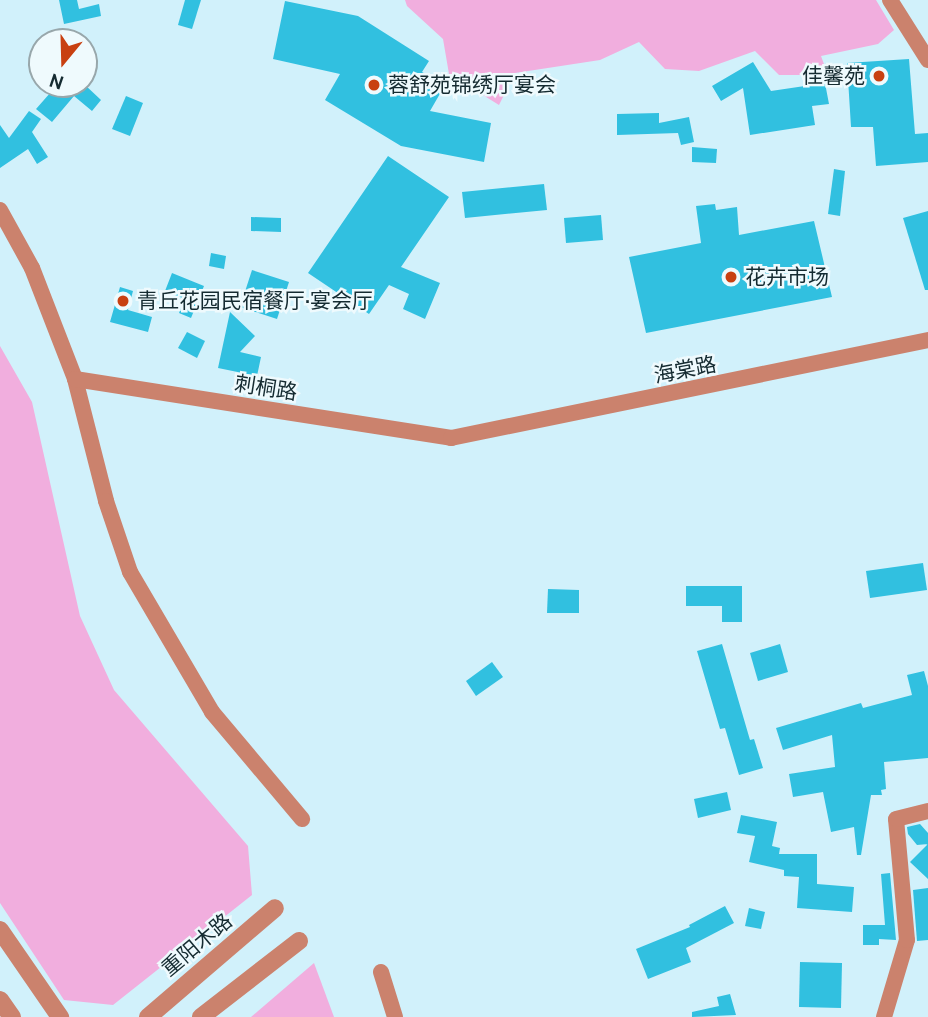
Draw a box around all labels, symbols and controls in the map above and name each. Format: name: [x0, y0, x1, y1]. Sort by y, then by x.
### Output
north arrow: [28, 28, 98, 98]
place label: 佳馨苑: [802, 63, 865, 89]
text: N: [47, 68, 67, 94]
marker: 佳馨苑: [871, 68, 887, 84]
place label: 蓉舒苑锦绣厅宴会: [388, 72, 556, 98]
marker: 蓉舒苑锦绣厅宴会: [366, 77, 382, 93]
place label: 花卉市场: [745, 264, 829, 290]
marker: 花卉市场: [723, 269, 739, 285]
place label: 青丘花园民宿餐厅·宴会厅: [137, 288, 373, 314]
marker: 青丘花园民宿餐厅·宴会厅: [115, 293, 131, 309]
street label: 海棠路: [652, 352, 718, 388]
street label: 刺桐路: [233, 371, 299, 405]
street label: 重阳木路: [157, 908, 237, 982]

